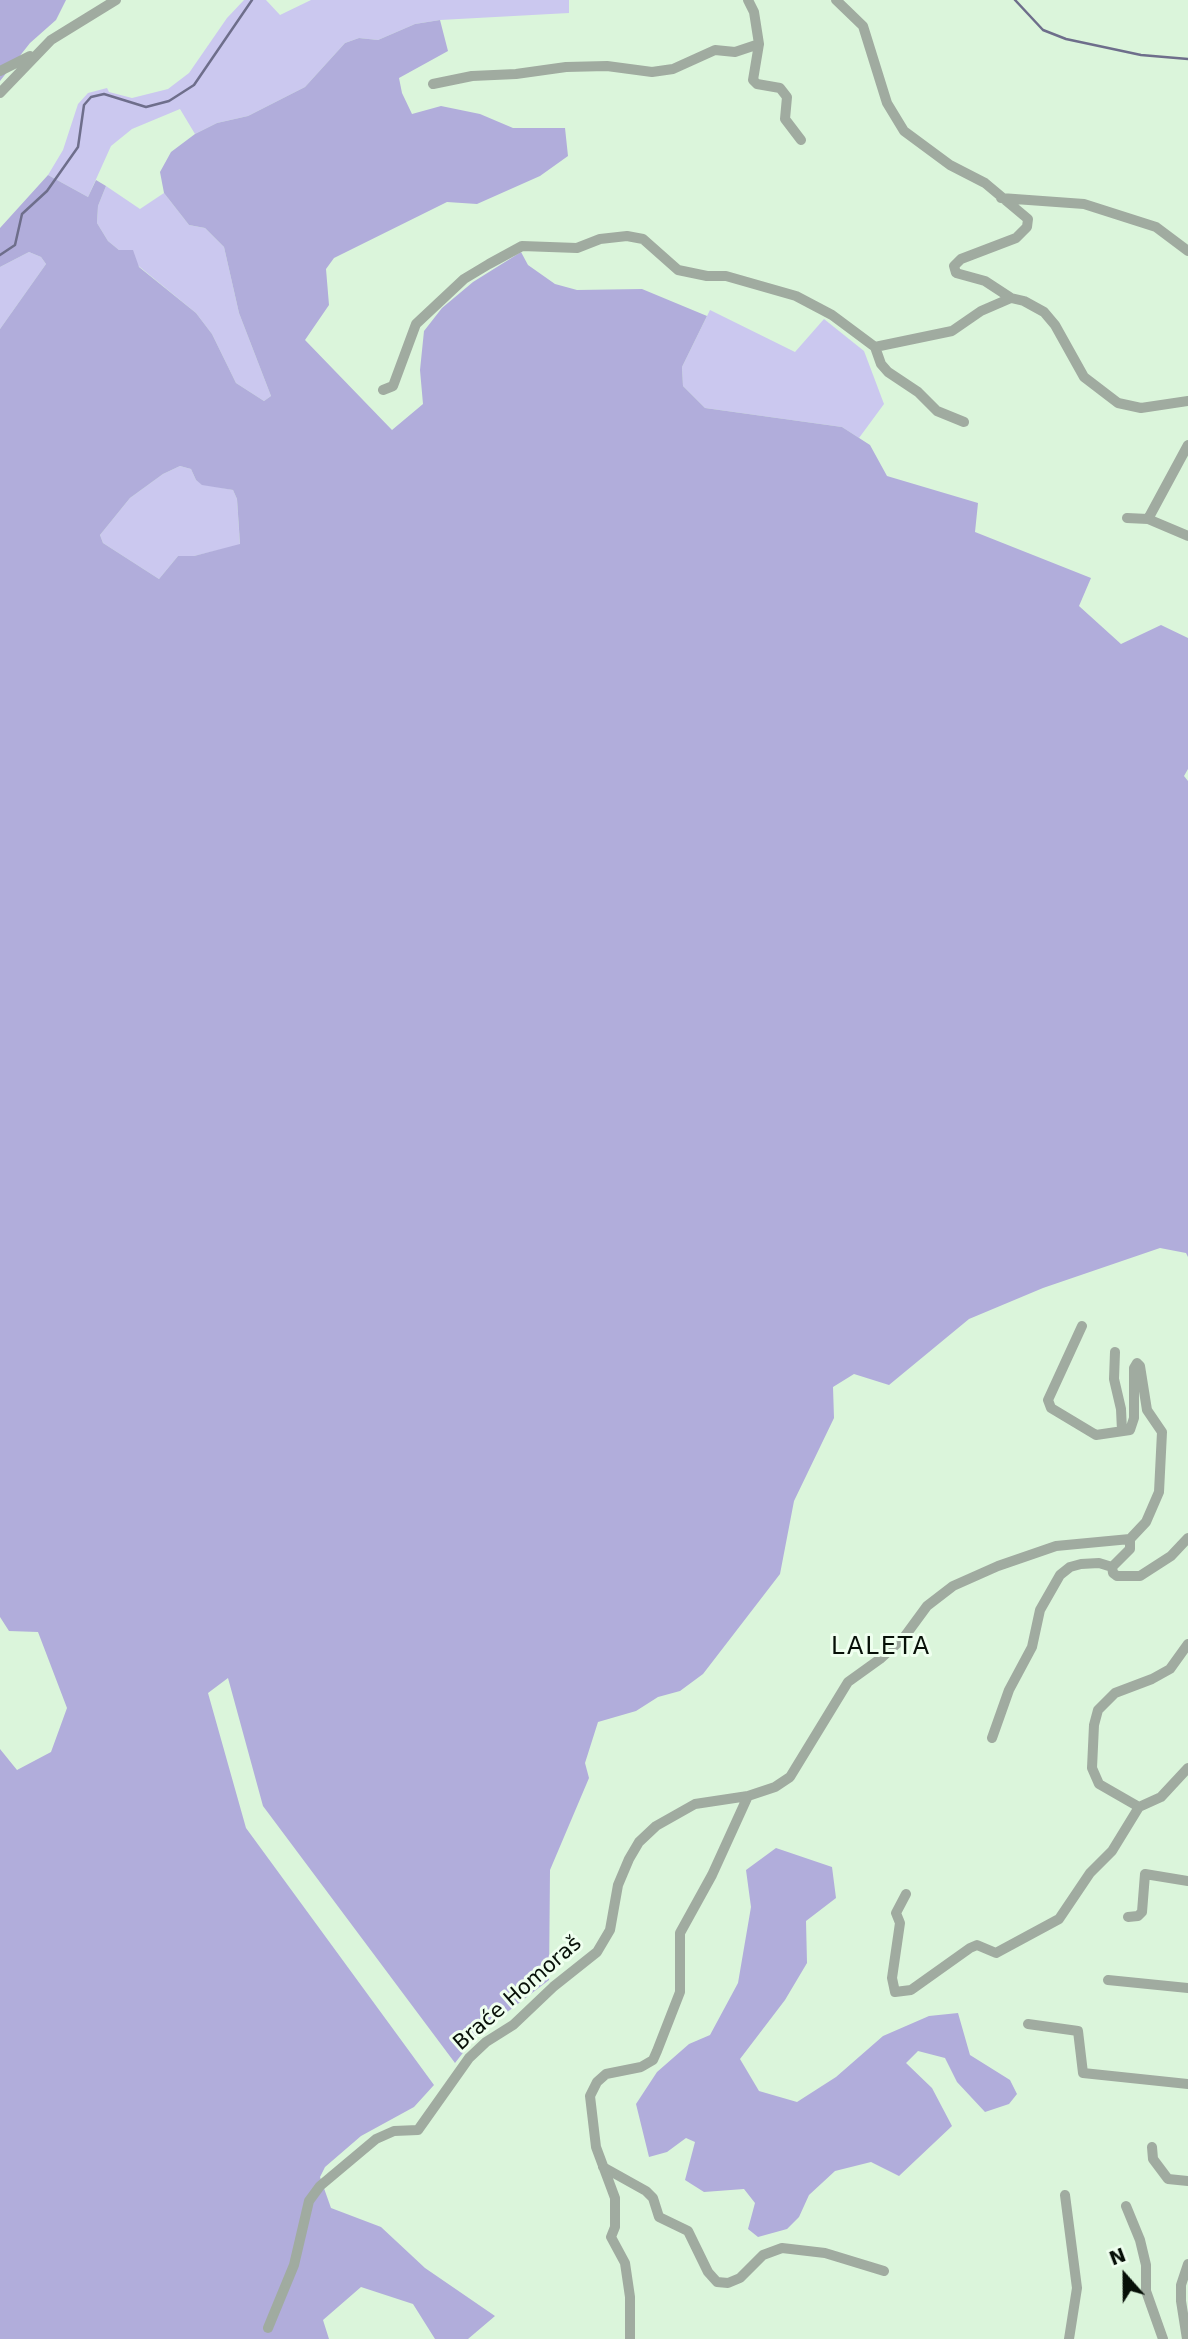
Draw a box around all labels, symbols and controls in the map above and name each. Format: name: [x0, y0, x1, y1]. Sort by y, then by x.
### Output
district label: LALETA: [832, 1634, 930, 1662]
street label: Braće Homoraš: [449, 1932, 587, 2056]
north arrow: [1090, 2241, 1160, 2311]
text: N: [1106, 2243, 1129, 2270]

